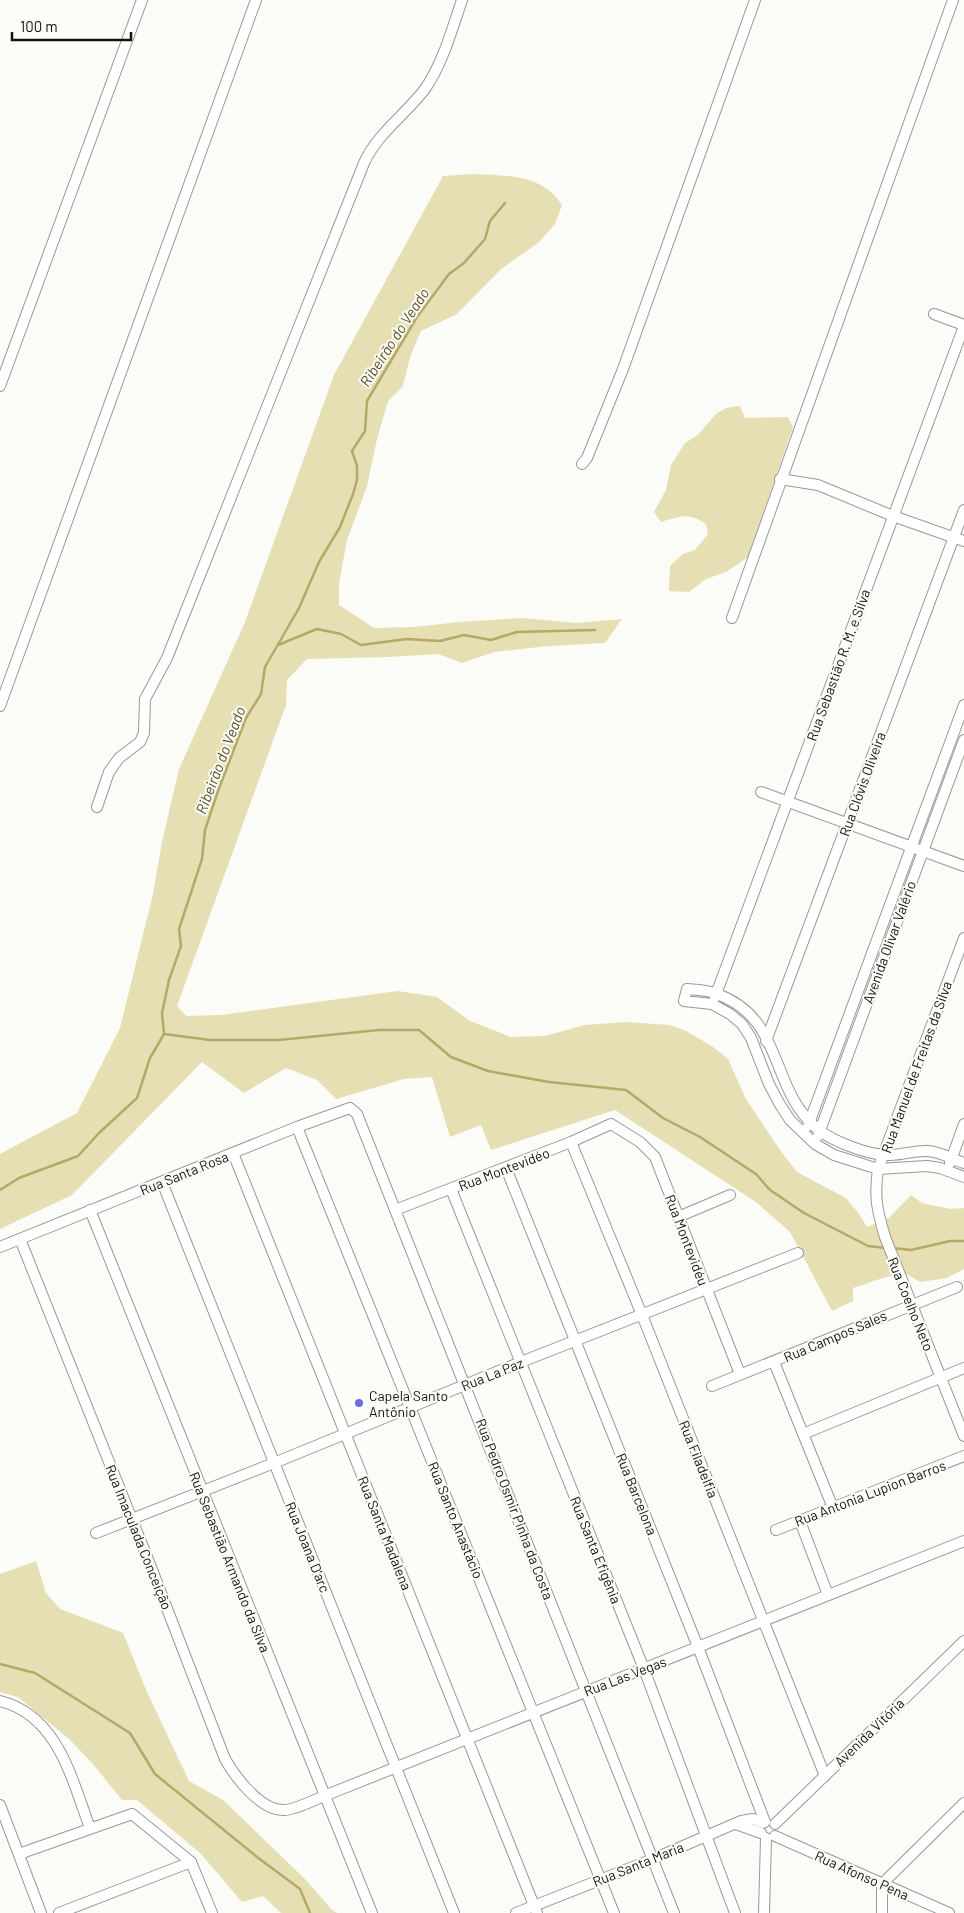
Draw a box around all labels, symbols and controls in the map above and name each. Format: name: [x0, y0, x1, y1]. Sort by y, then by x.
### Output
scale bar: [12, 10, 131, 42]
text: 100 m: [20, 17, 58, 35]
water label: Ribeirão do Veado: [356, 284, 432, 390]
street label: Rua Sebastião R. M. e Silva: [803, 587, 873, 743]
water label: Ribeirão do Veado: [191, 704, 249, 816]
street label: Rua Clóvis Oliveira: [835, 729, 889, 839]
street label: Avenida Olivar Valério: [859, 878, 919, 1006]
street label: Rua Manuel de Freitas da Silva: [877, 979, 955, 1155]
street label: Rua Montevidéo: [456, 1144, 552, 1194]
street label: Rua Santa Rosa: [137, 1148, 231, 1198]
street label: Rua Montevidéu: [662, 1192, 712, 1288]
street label: Rua Coelho Neto: [884, 1254, 938, 1354]
street label: Rua Campos Sales: [781, 1306, 889, 1365]
street label: Rua La Paz: [458, 1354, 526, 1394]
place label: Capela Santo Antônio: [369, 1387, 448, 1420]
marker: Capela Santo Antônio: [353, 1397, 365, 1409]
street label: Rua Pedro Osmir Pinha da Costa: [473, 1416, 557, 1602]
street label: Rua Filadelfia: [676, 1418, 722, 1500]
street label: Rua Barcelona: [613, 1450, 661, 1538]
street label: Rua Antonia Lupion Barros: [792, 1456, 948, 1530]
street label: Rua Santo Anastácio: [425, 1459, 487, 1581]
street label: Rua Imaculada Conceição: [102, 1462, 176, 1612]
street label: Rua Sebastião Armando da Silva: [186, 1469, 274, 1655]
street label: Rua Santa Madalena: [354, 1474, 416, 1592]
street label: Rua Santa Efigênia: [567, 1494, 625, 1606]
street label: Rua Joana D'arc: [282, 1499, 334, 1595]
street label: Rua Las Vegas: [581, 1652, 669, 1700]
street label: Avenida Vitória: [830, 1694, 908, 1770]
street label: Rua Santa Maria: [590, 1838, 686, 1890]
street label: Rua Afonso Pena: [812, 1847, 912, 1903]

